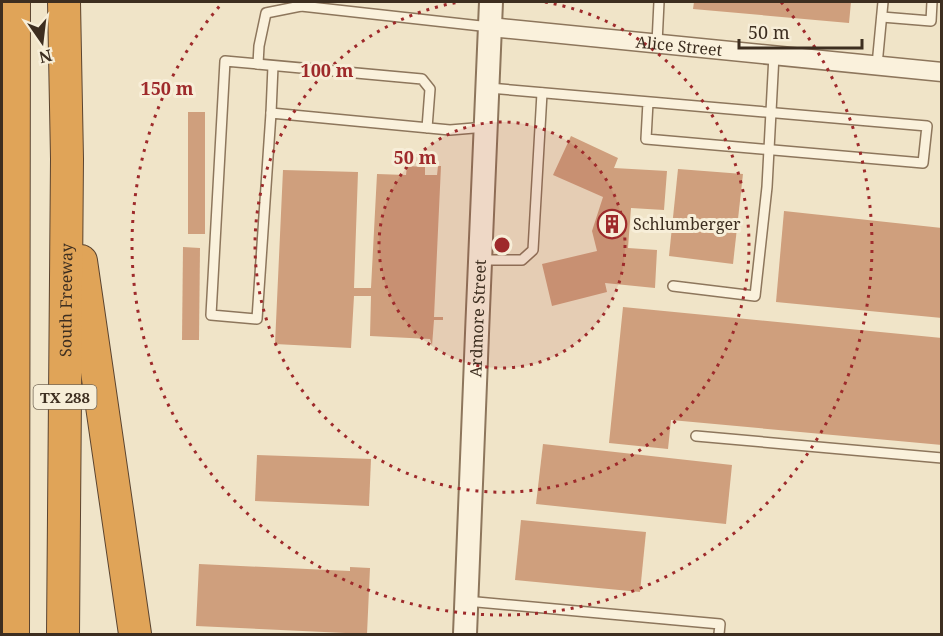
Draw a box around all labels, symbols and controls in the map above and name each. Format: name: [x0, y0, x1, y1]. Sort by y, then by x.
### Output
north arrow: [12, 12, 72, 72]
scale bar: [739, 12, 862, 50]
text: 50 m: [748, 20, 790, 44]
street label: Alice Street: [635, 31, 724, 61]
text: N: [36, 44, 54, 69]
text: 100 m: [301, 58, 354, 82]
text: 150 m: [141, 76, 194, 100]
text: 50 m: [394, 145, 437, 169]
building icon: Schlumberger: [596, 208, 628, 240]
place label: Schlumberger: [633, 213, 741, 235]
centre of rings: [492, 235, 512, 255]
street label: South Freeway: [54, 242, 77, 357]
street label: Ardmore Street: [464, 259, 491, 378]
road number: TX 288: [34, 385, 97, 409]

